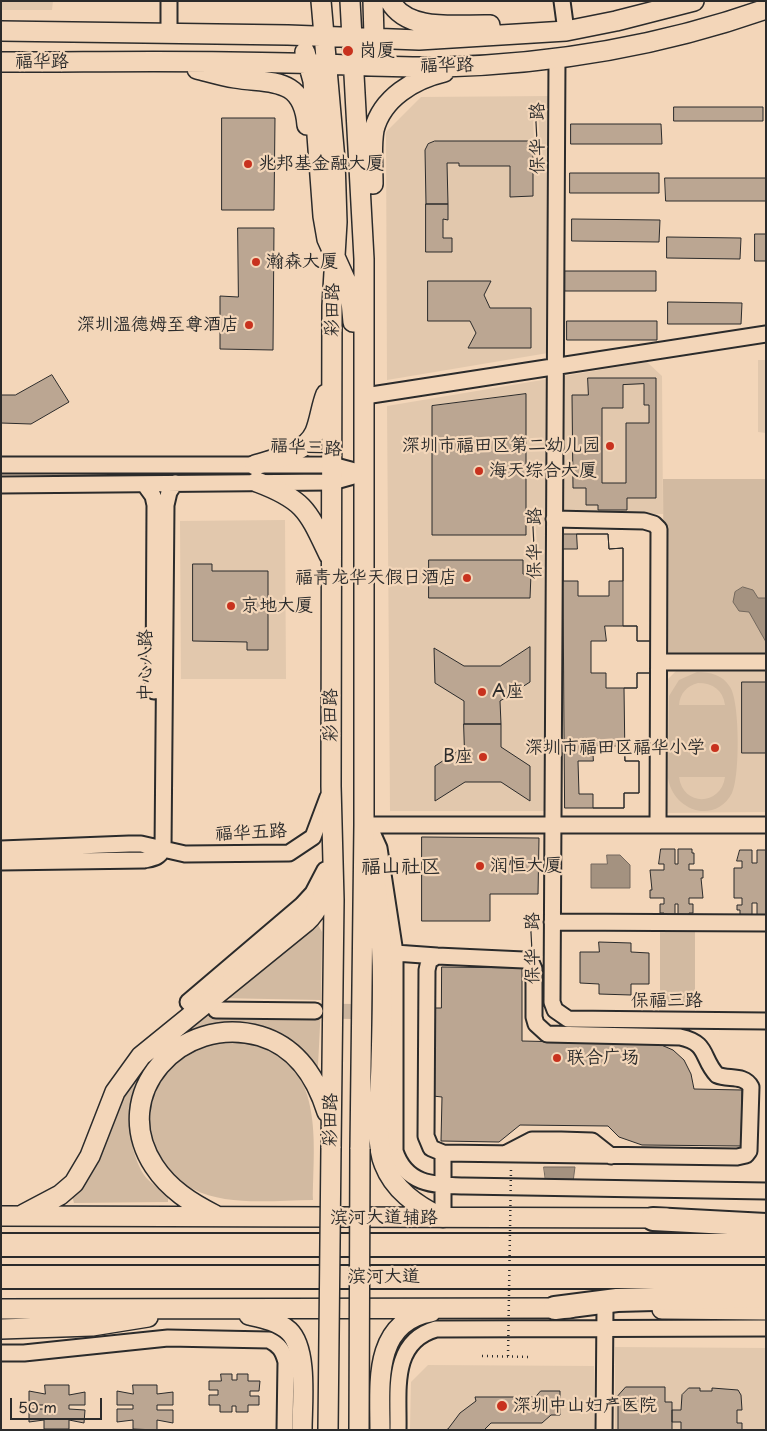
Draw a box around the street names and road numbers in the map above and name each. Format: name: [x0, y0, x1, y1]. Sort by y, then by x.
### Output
street label: 福华路: [15, 51, 69, 73]
street label: 福华路: [420, 55, 474, 77]
street label: 保华一路: [527, 102, 549, 174]
street label: 彩田路: [322, 283, 344, 337]
street label: 福华三路: [269, 435, 343, 461]
street label: 保华一路: [524, 507, 546, 579]
street label: 中心八路: [135, 629, 157, 701]
street label: 彩田路: [320, 688, 342, 742]
street label: 福华五路: [214, 820, 288, 846]
street label: 保华一路: [522, 912, 544, 984]
street label: 保福三路: [631, 990, 703, 1012]
street label: 彩田路: [320, 1093, 342, 1147]
street label: 滨河大道辅路: [330, 1207, 438, 1229]
street label: 滨河大道: [348, 1266, 420, 1288]

